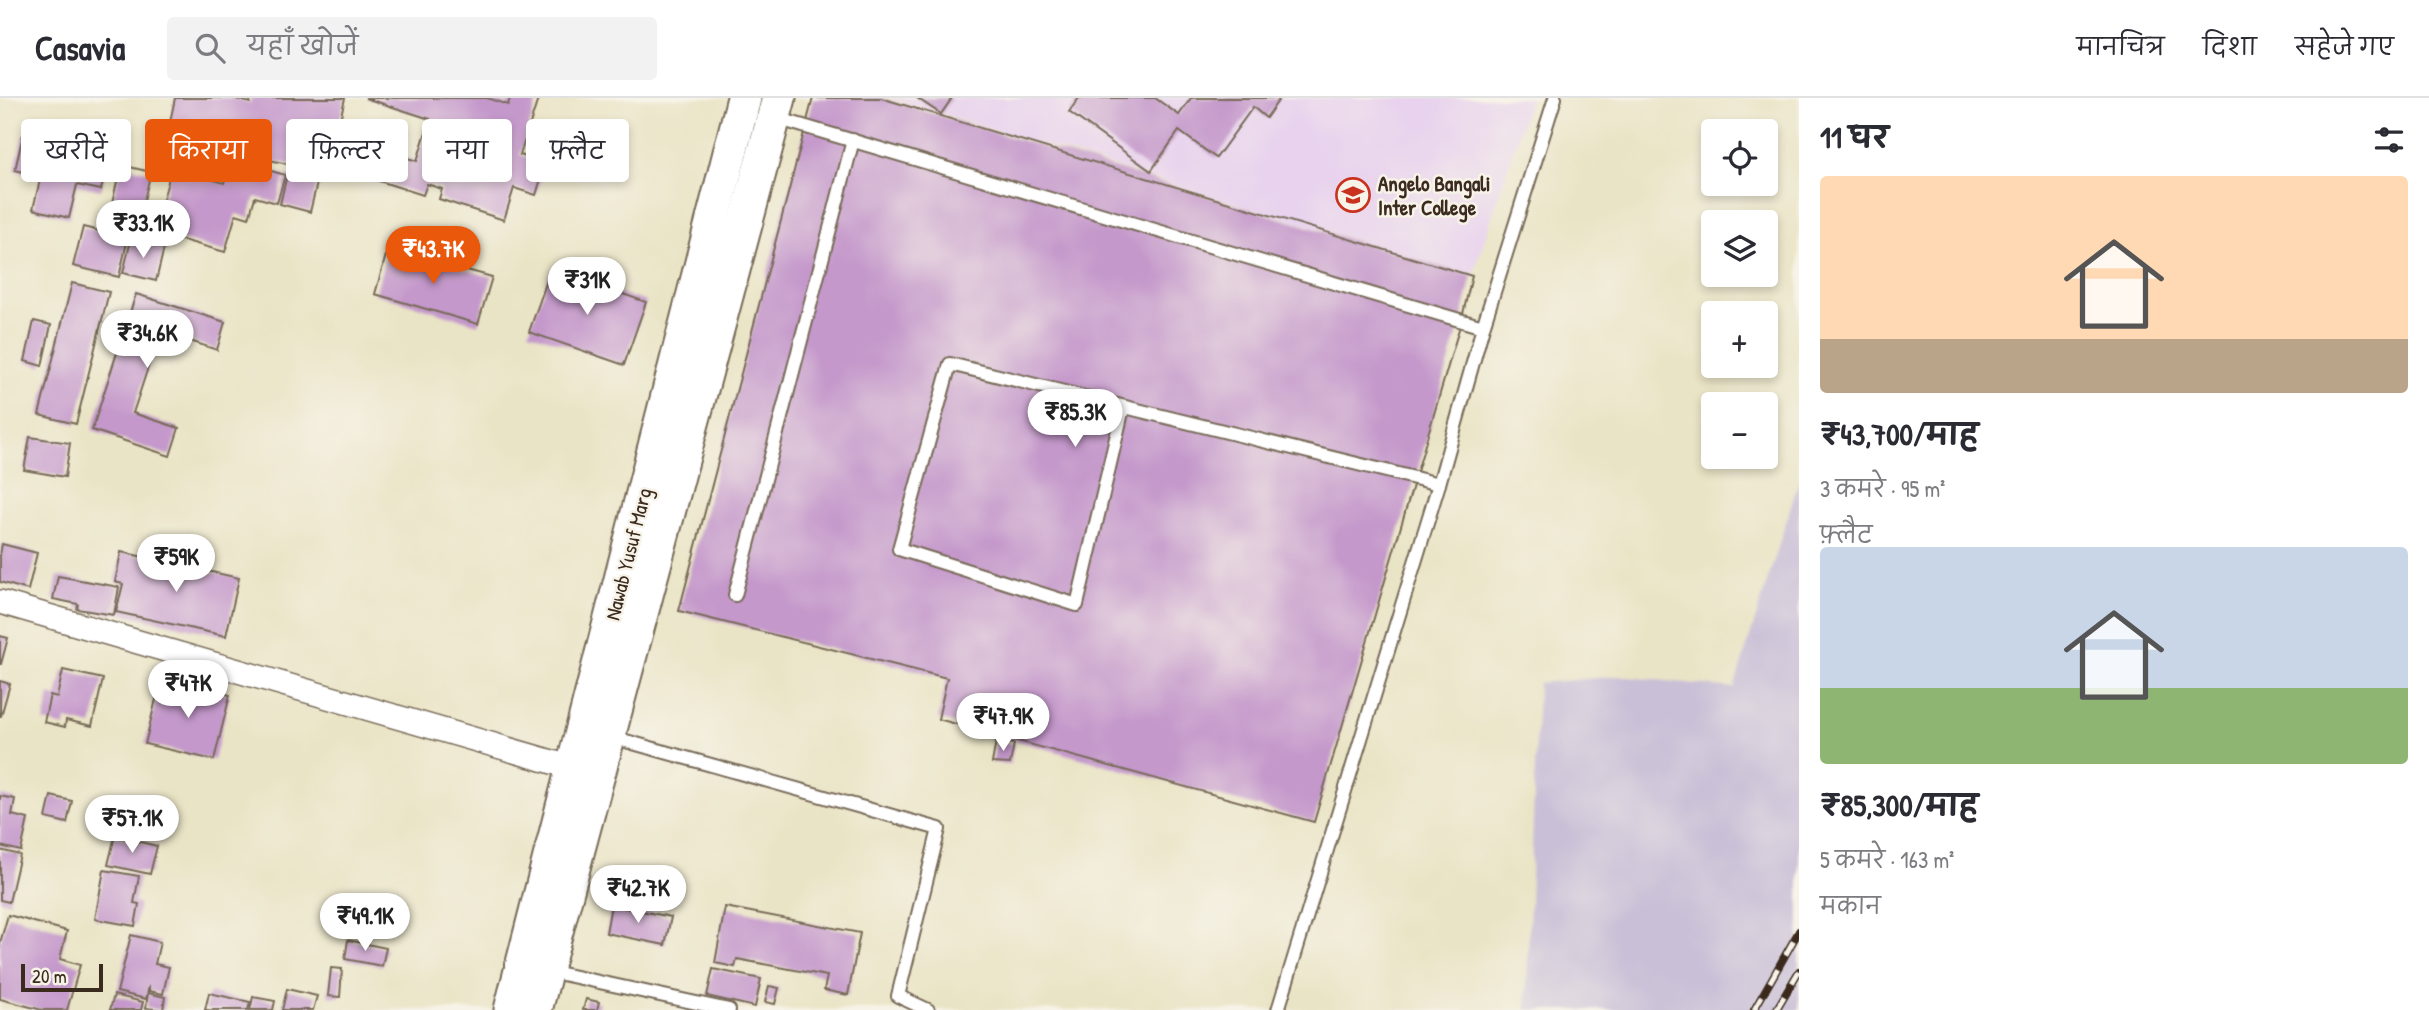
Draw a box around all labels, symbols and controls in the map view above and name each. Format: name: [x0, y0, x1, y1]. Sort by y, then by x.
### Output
search box: [167, 17, 657, 80]
text: Casavia: [35, 26, 125, 70]
text: यहाँ खोजें: [247, 28, 358, 63]
icon: search: [191, 29, 229, 67]
text: मानचित्र: [2076, 30, 2165, 62]
text: दिशा: [2203, 30, 2257, 62]
text: सहेजे गए: [2295, 30, 2394, 62]
text: 11 घर: [1820, 117, 1889, 157]
chip: खरीदें: [21, 119, 131, 182]
chip: किराया: [145, 119, 272, 182]
chip: फ़िल्टर: [286, 119, 408, 182]
chip: नया: [422, 119, 512, 182]
chip: फ़्लैट: [526, 119, 629, 182]
map controls: [1701, 119, 1778, 469]
button: locate: [1701, 119, 1778, 196]
icon: filters: [2370, 121, 2408, 159]
place label: Angelo Bangali Inter College: [1378, 169, 1491, 223]
school or university icon: Angelo Bangali Inter College: [1334, 176, 1372, 214]
pin: ₹33.1K: [86, 200, 200, 260]
text: ₹33.1K: [112, 207, 174, 238]
button: layers: [1701, 210, 1778, 287]
icon: home: [2051, 221, 2177, 347]
pin: ₹43.7K: [376, 226, 490, 286]
text: ₹43.7K: [401, 233, 465, 264]
pin: ₹31K: [546, 258, 628, 317]
text: ₹31K: [564, 264, 610, 295]
button: +: [1701, 301, 1778, 378]
pin: ₹34.6K: [90, 310, 204, 370]
text: ₹34.6K: [117, 317, 177, 348]
pin: ₹85.3K: [1018, 390, 1132, 449]
button: −: [1701, 392, 1778, 469]
text: ₹85.3K: [1044, 396, 1106, 427]
text: ₹43,700/माह: [1820, 414, 1979, 454]
text: 3 कमरे · 95 m²: [1820, 473, 1945, 504]
street label: Nawab Yusuf Marg: [598, 485, 658, 623]
text: फ़्लैट: [1820, 519, 1872, 550]
pin: ₹59K: [135, 534, 217, 594]
text: ₹59K: [153, 541, 199, 572]
icon: home: [2051, 592, 2177, 718]
pin: ₹47K: [147, 660, 229, 720]
text: ₹47K: [164, 667, 212, 698]
pin: ₹47.9K: [946, 694, 1060, 753]
text: ₹47.9K: [972, 700, 1034, 731]
text: ₹85,300/माह: [1820, 785, 1978, 825]
pin: ₹57.1K: [75, 796, 189, 855]
text: ₹57.1K: [101, 802, 163, 833]
text: 5 कमरे · 163 m²: [1820, 844, 1954, 875]
pin: ₹42.7K: [581, 866, 695, 925]
text: ₹42.7K: [606, 872, 670, 903]
text: मकान: [1820, 890, 1881, 921]
pin: ₹49.1K: [308, 894, 422, 953]
text: ₹49.1K: [336, 900, 394, 931]
scale bar: [21, 961, 103, 993]
text: 20 m: [32, 963, 67, 989]

